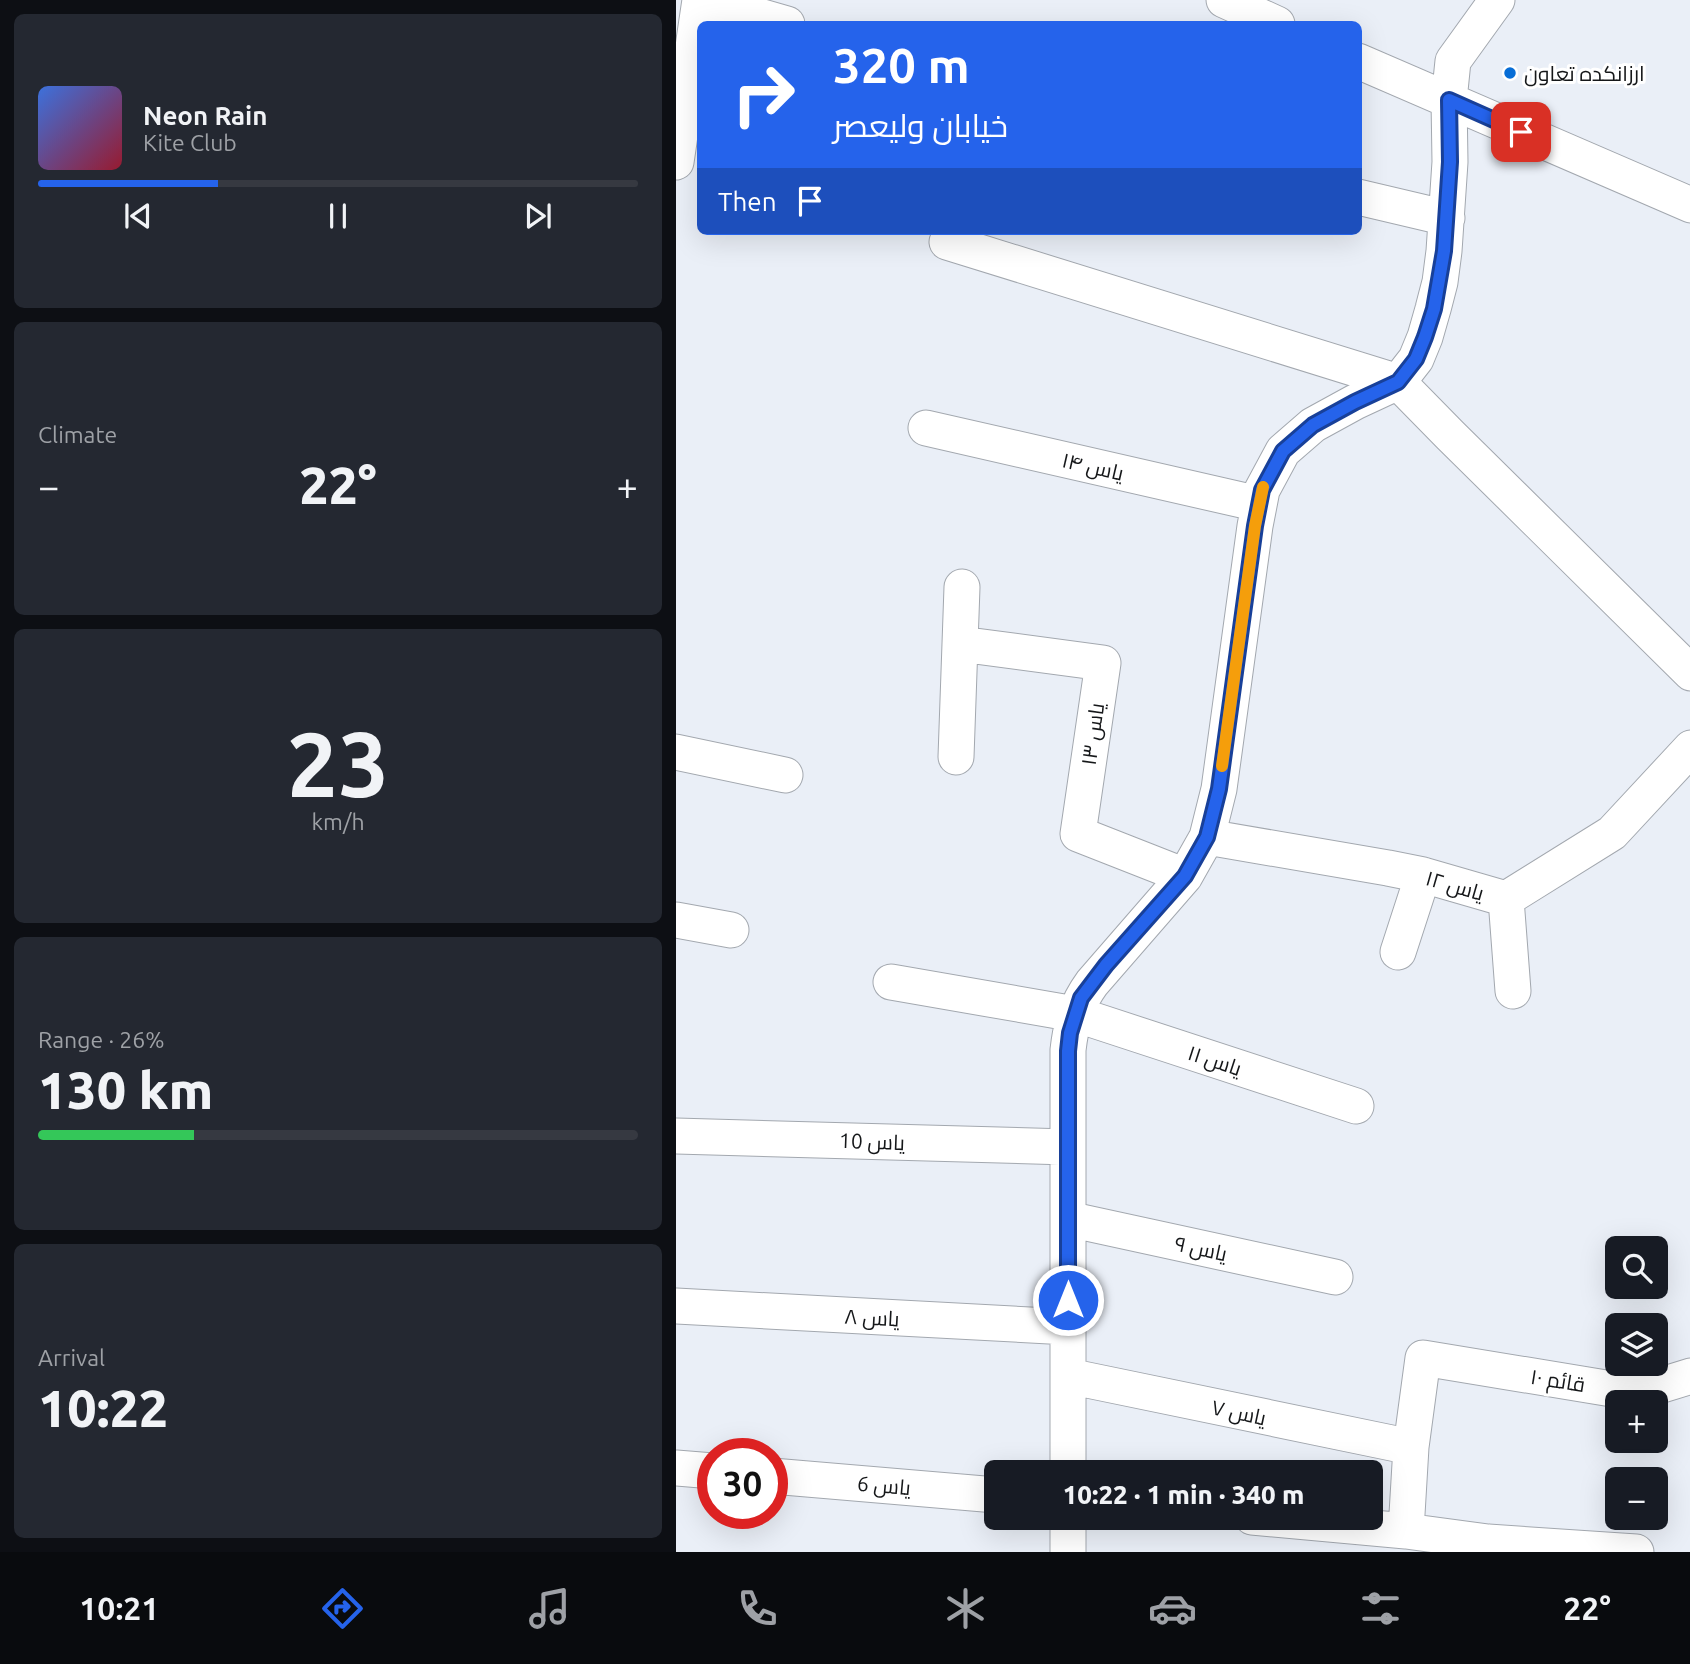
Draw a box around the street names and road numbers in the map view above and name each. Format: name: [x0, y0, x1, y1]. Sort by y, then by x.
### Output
street label: یاس ۱۴: [1059, 447, 1127, 487]
street label: یاس ۱۳: [1076, 701, 1110, 767]
street label: یاس ۱۲: [1422, 865, 1487, 907]
street label: یاس ۱۱: [1185, 1040, 1245, 1082]
street label: یاس 10: [839, 1128, 906, 1156]
street label: یاس ۹: [1172, 1231, 1230, 1267]
street label: یاس ۸: [844, 1304, 901, 1332]
street label: قائم ۱۰: [1529, 1364, 1587, 1399]
street label: یاس ۷: [1209, 1395, 1269, 1432]
street label: یاس 6: [856, 1471, 912, 1501]

